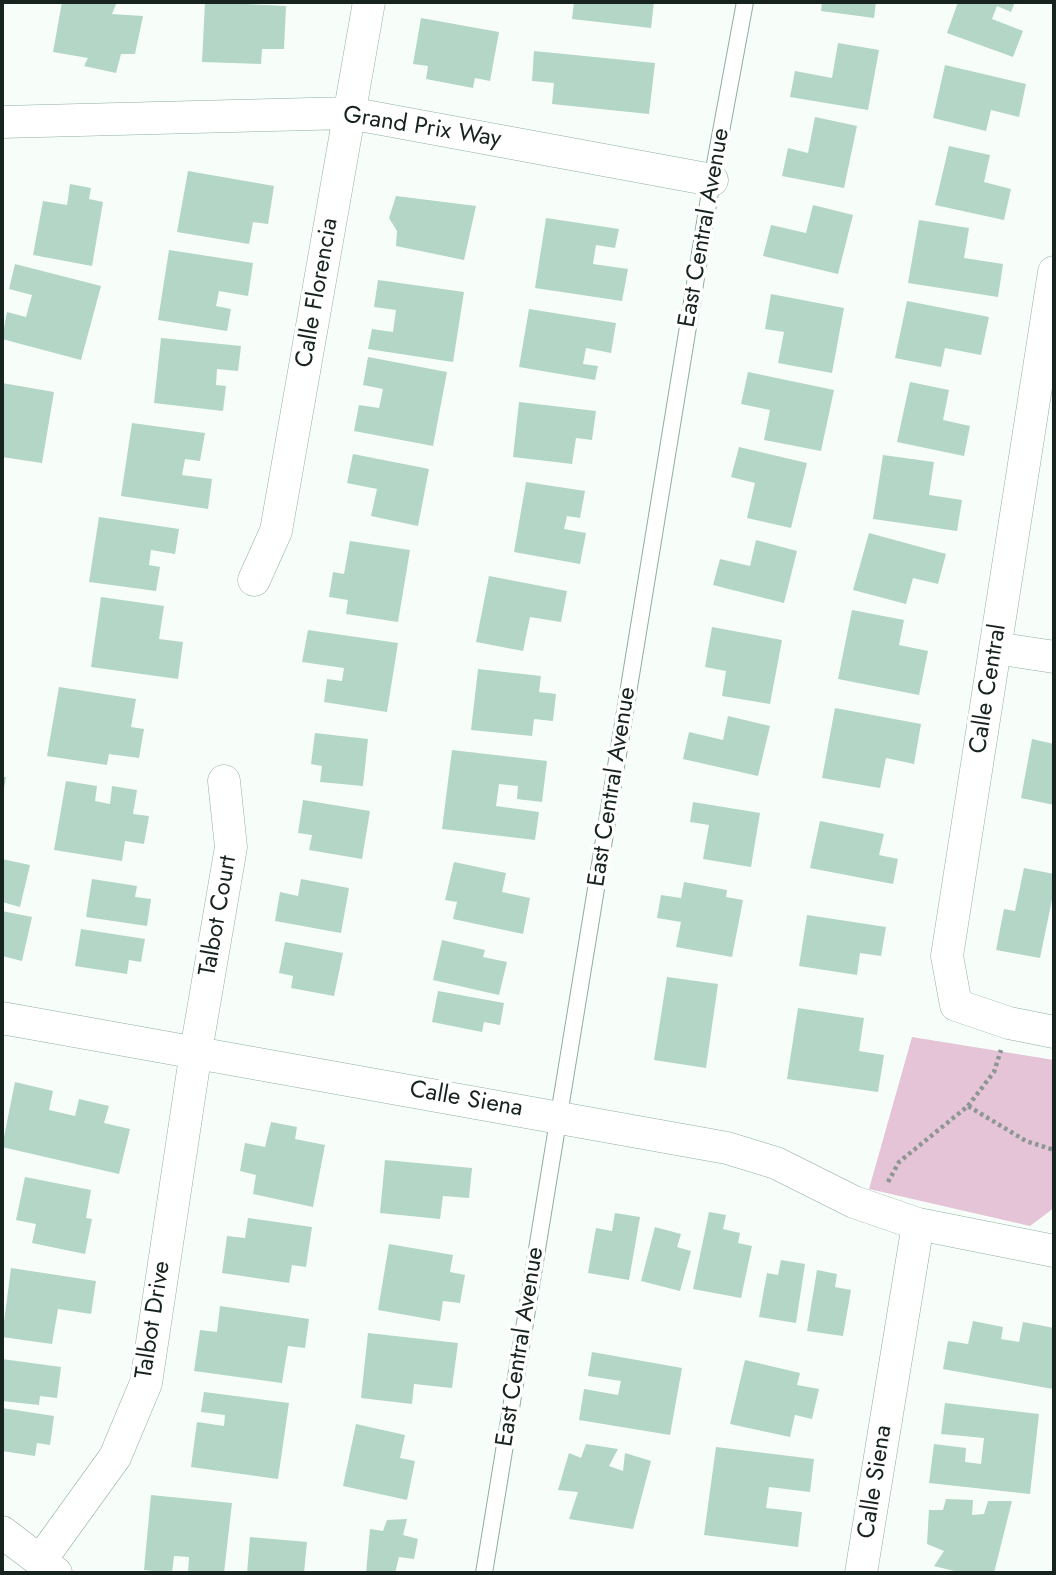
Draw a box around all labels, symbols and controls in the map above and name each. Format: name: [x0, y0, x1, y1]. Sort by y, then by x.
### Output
street label: Grand Prix Way: [341, 101, 503, 155]
street label: East Central Avenue: [673, 126, 737, 330]
street label: Calle Florencia: [291, 216, 345, 370]
street label: Calle Central: [965, 622, 1013, 756]
street label: East Central Avenue: [583, 685, 643, 889]
street label: Talbot Court: [194, 854, 244, 978]
street label: Calle Siena: [407, 1076, 525, 1124]
street label: East Central Avenue: [491, 1245, 551, 1449]
street label: Talbot Drive: [130, 1259, 178, 1381]
street label: Calle Siena: [853, 1423, 899, 1541]

